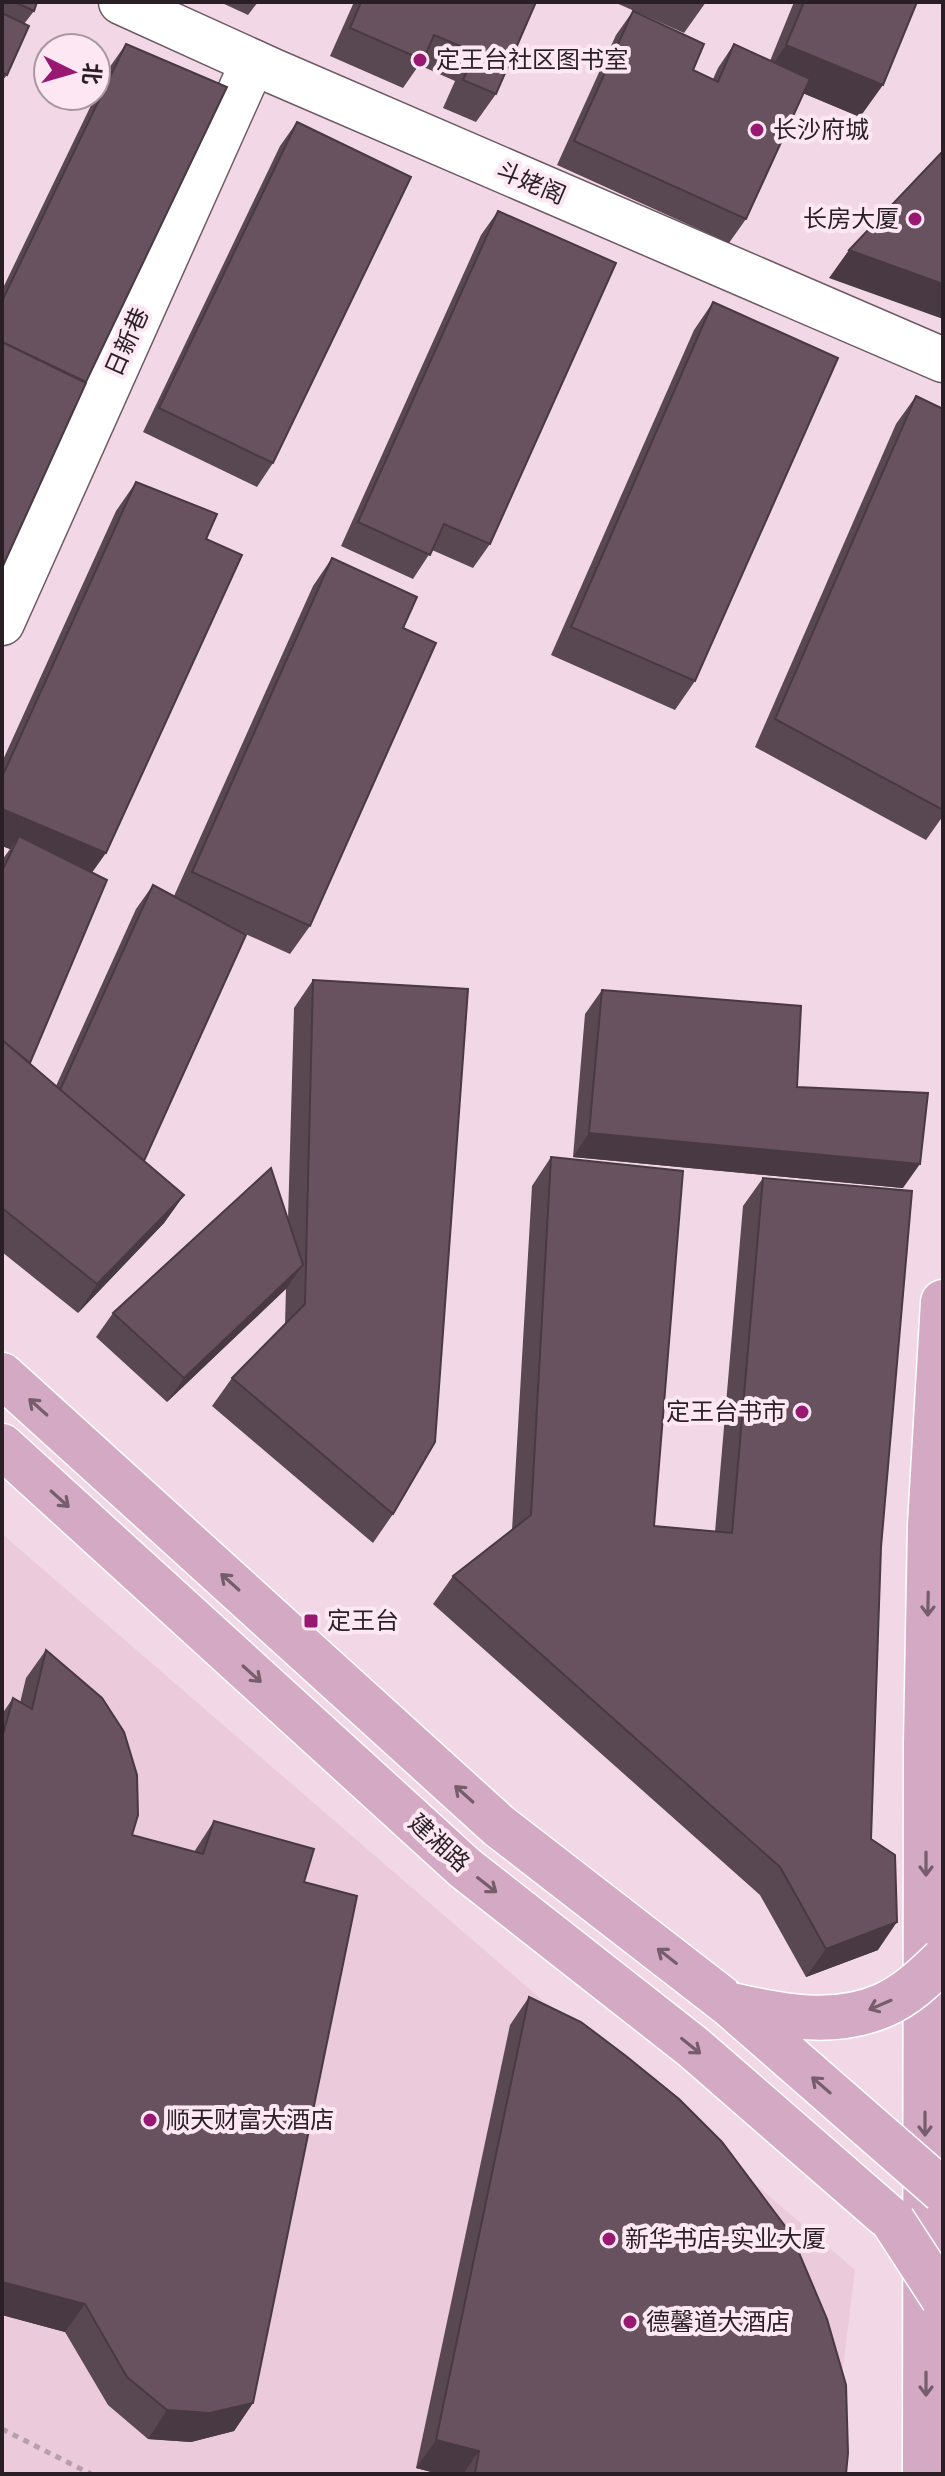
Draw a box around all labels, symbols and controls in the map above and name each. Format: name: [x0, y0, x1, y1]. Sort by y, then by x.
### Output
north arrow: [32, 32, 112, 112]
place label: 定王台社区图书室: [436, 43, 628, 79]
marker: 定王台社区图书室: [411, 51, 429, 69]
text: 北: [73, 61, 108, 86]
place label: 长沙府城: [773, 113, 869, 149]
marker: 长沙府城: [748, 121, 766, 139]
street label: 斗姥阁: [490, 153, 571, 215]
place label: 长房大厦: [803, 202, 899, 238]
marker: 长房大厦: [906, 210, 924, 228]
street label: 日新巷: [97, 302, 159, 383]
place label: 定王台书市: [666, 1395, 786, 1431]
one-way arrow: [28, 1398, 48, 1416]
marker: 定王台书市: [793, 1403, 811, 1421]
one-way arrow: [49, 1489, 69, 1507]
one-way arrow: [221, 1573, 241, 1591]
one-way arrow: [921, 1590, 936, 1617]
place label: 定王台: [327, 1604, 399, 1640]
marker: 定王台: [302, 1612, 320, 1630]
one-way arrow: [242, 1664, 262, 1682]
one-way arrow: [455, 1785, 475, 1803]
street label: 建湘路: [400, 1806, 477, 1881]
one-way arrow: [918, 1850, 934, 1877]
one-way arrow: [476, 1876, 497, 1893]
one-way arrow: [657, 1948, 678, 1965]
one-way arrow: [868, 1999, 893, 2014]
one-way arrow: [681, 2037, 701, 2055]
one-way arrow: [811, 2076, 831, 2094]
place label: 顺天财富大酒店: [166, 2103, 334, 2139]
one-way arrow: [917, 2110, 933, 2137]
marker: 顺天财富大酒店: [141, 2111, 159, 2129]
place label: 新华书店-实业大厦: [625, 2222, 826, 2258]
marker: 新华书店-实业大厦: [600, 2230, 618, 2248]
place label: 德馨道大酒店: [646, 2305, 790, 2341]
marker: 德馨道大酒店: [621, 2313, 639, 2331]
one-way arrow: [918, 2370, 934, 2397]

